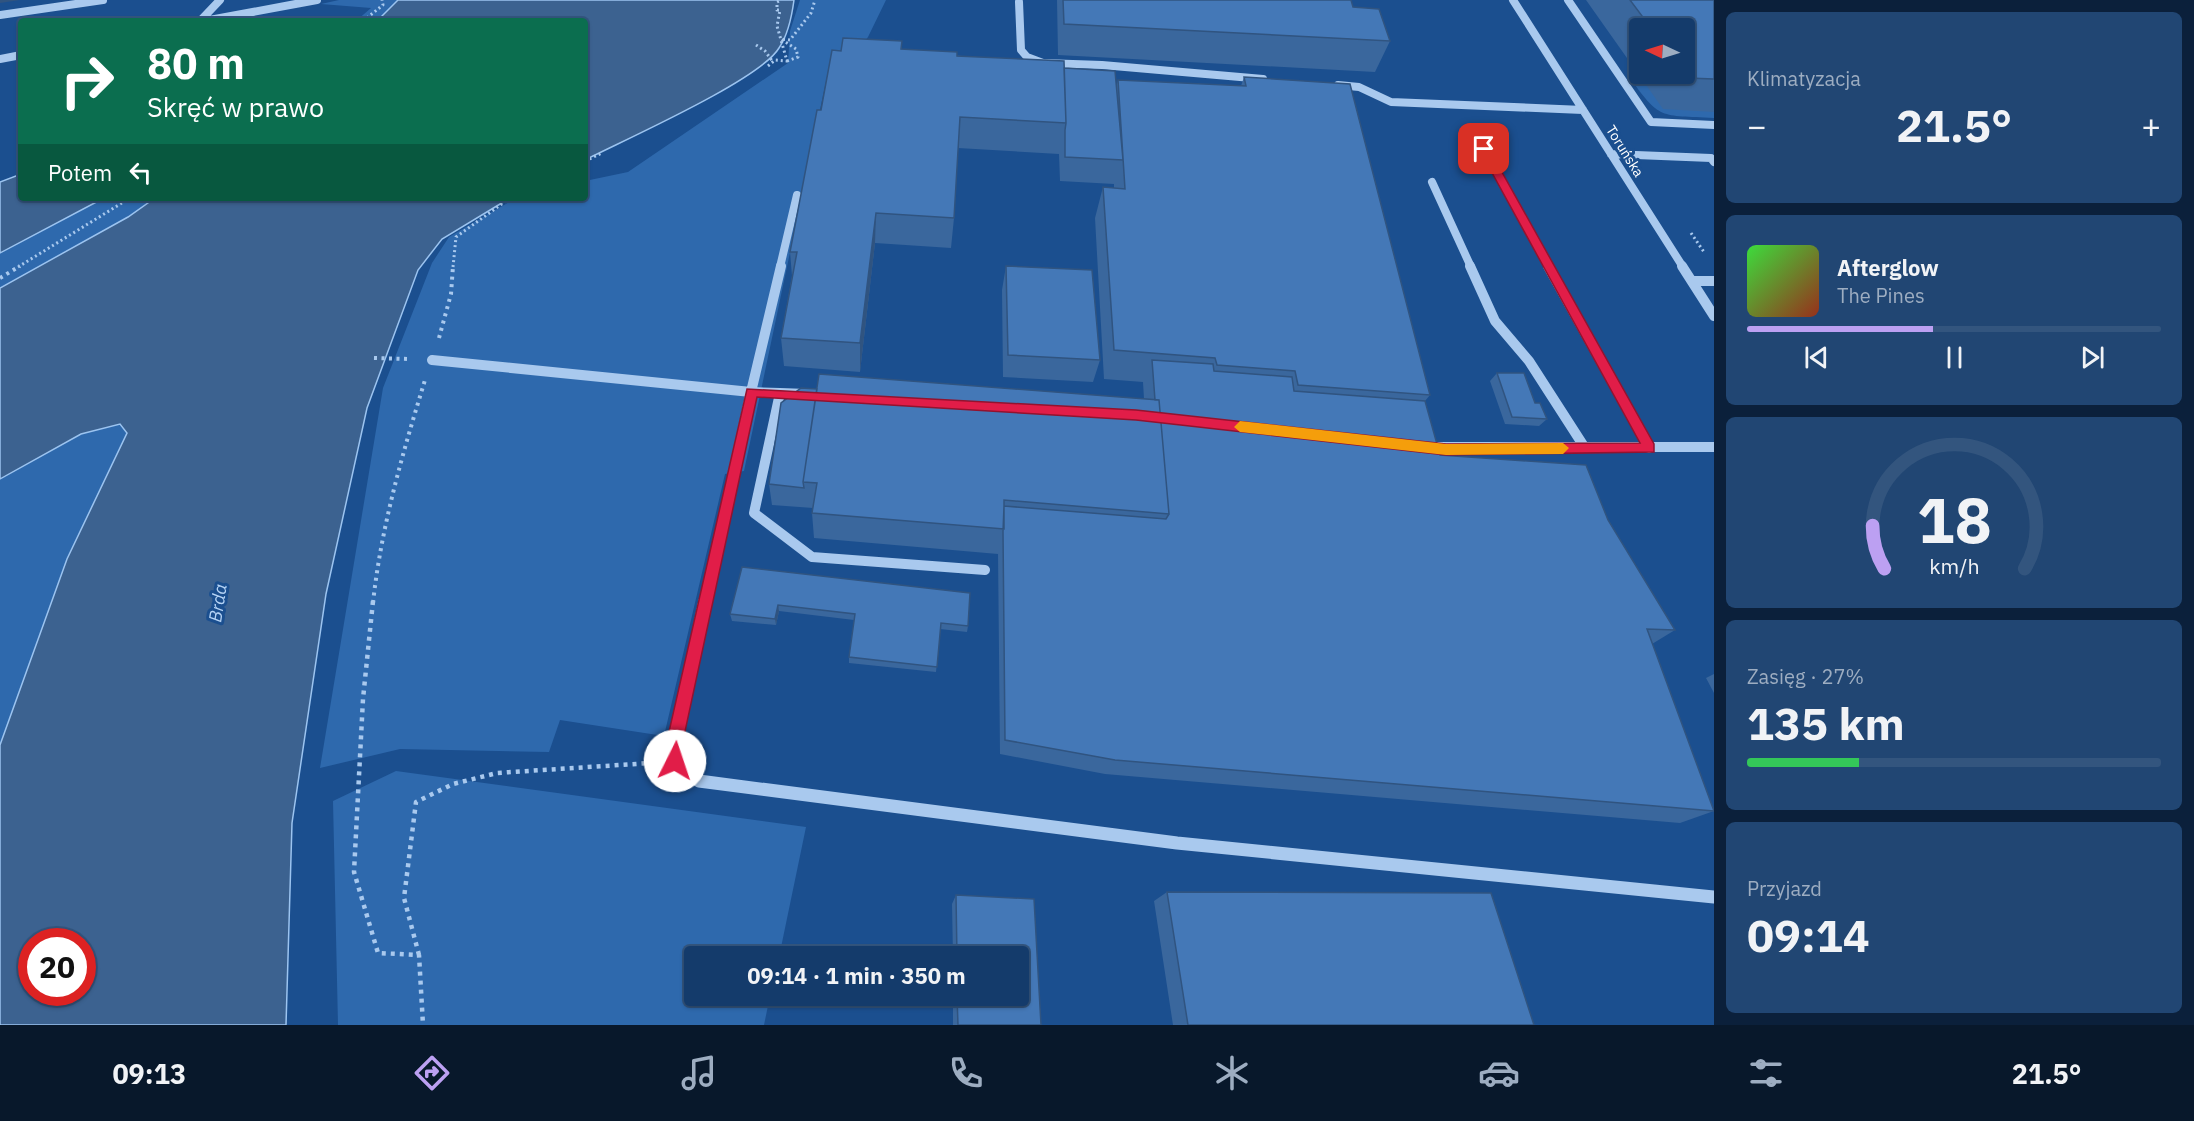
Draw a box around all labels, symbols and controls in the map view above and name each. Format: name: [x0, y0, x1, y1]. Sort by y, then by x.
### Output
north arrow: [1629, 18, 1695, 84]
map controls: [1629, 18, 1695, 84]
text: 80 m: [147, 36, 245, 91]
icon: right: [48, 42, 126, 120]
text: Klimatyzacja: [1747, 65, 1861, 92]
text: Skręć w prawo: [147, 89, 324, 124]
text: 21.5°: [1896, 96, 2012, 154]
text: −: [1747, 104, 1767, 147]
text: +: [2141, 104, 2161, 147]
street label: Toruńska: [1602, 122, 1648, 181]
pin: [1458, 123, 1509, 174]
icon: arrive: [1467, 132, 1500, 165]
icon: left: [124, 156, 157, 189]
text: Potem: [48, 158, 112, 187]
text: Afterglow: [1837, 253, 1939, 282]
text: The Pines: [1837, 282, 1925, 309]
icon: previous: [1800, 341, 1833, 374]
icon: pause: [1938, 341, 1971, 374]
icon: next: [2076, 341, 2109, 374]
text: 18: [1917, 480, 1991, 561]
text: km/h: [1929, 553, 1979, 581]
water label: Brda: [203, 582, 232, 624]
text: Zasięg · 27%: [1747, 663, 1864, 690]
text: 135 km: [1747, 694, 1905, 752]
position arrow: [643, 729, 707, 793]
text: Przyjazd: [1747, 875, 1822, 902]
text: 09:14: [1747, 906, 1870, 964]
speed limit sign: 20: [18, 928, 96, 1006]
text: 09:14 · 1 min · 350 m: [747, 961, 966, 990]
icon: directions: [411, 1052, 453, 1094]
icon: music: [678, 1052, 720, 1094]
icon: phone: [945, 1052, 987, 1094]
icon: climate: [1211, 1052, 1253, 1094]
icon: car: [1478, 1052, 1520, 1094]
icon: filters: [1745, 1052, 1787, 1094]
text: 09:13: [112, 1056, 186, 1091]
text: 21.5°: [2012, 1056, 2081, 1091]

